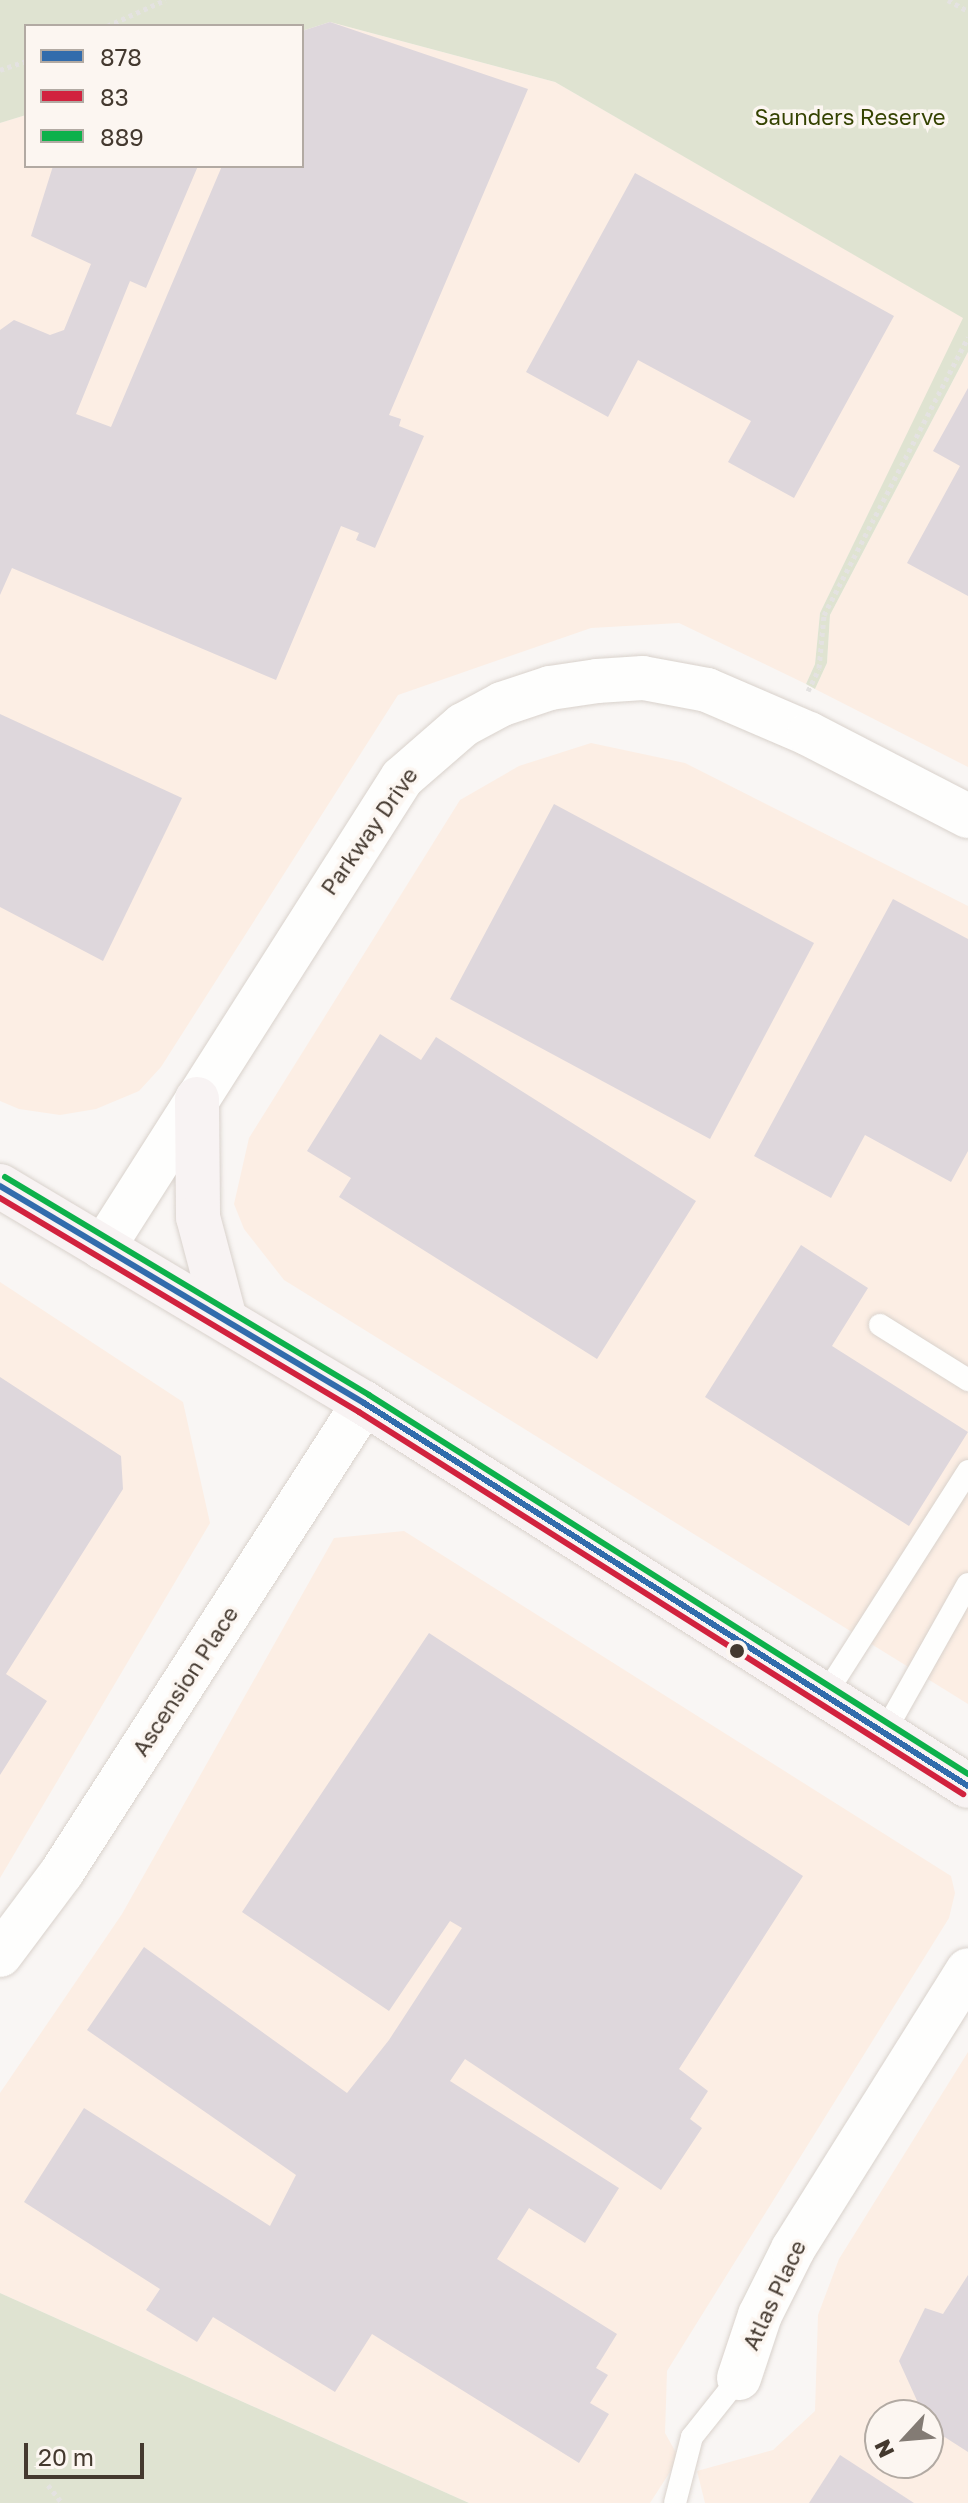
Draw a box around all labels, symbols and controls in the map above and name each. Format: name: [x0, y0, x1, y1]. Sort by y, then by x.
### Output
legend: [24, 24, 304, 168]
text: 878: [100, 42, 142, 71]
text: 83: [100, 82, 129, 111]
park label: Saunders Reserve: [754, 104, 946, 130]
text: 889: [100, 122, 144, 151]
street label: Parkway Drive: [315, 762, 423, 900]
street label: Ascension Place: [127, 1601, 243, 1761]
unlabelled marker: [729, 1643, 745, 1659]
street label: Atlas Place: [737, 2236, 811, 2354]
north arrow: [864, 2399, 944, 2479]
scale bar: [28, 2427, 148, 2477]
text: N: [868, 2435, 900, 2462]
text: 20 m: [38, 2442, 94, 2471]

